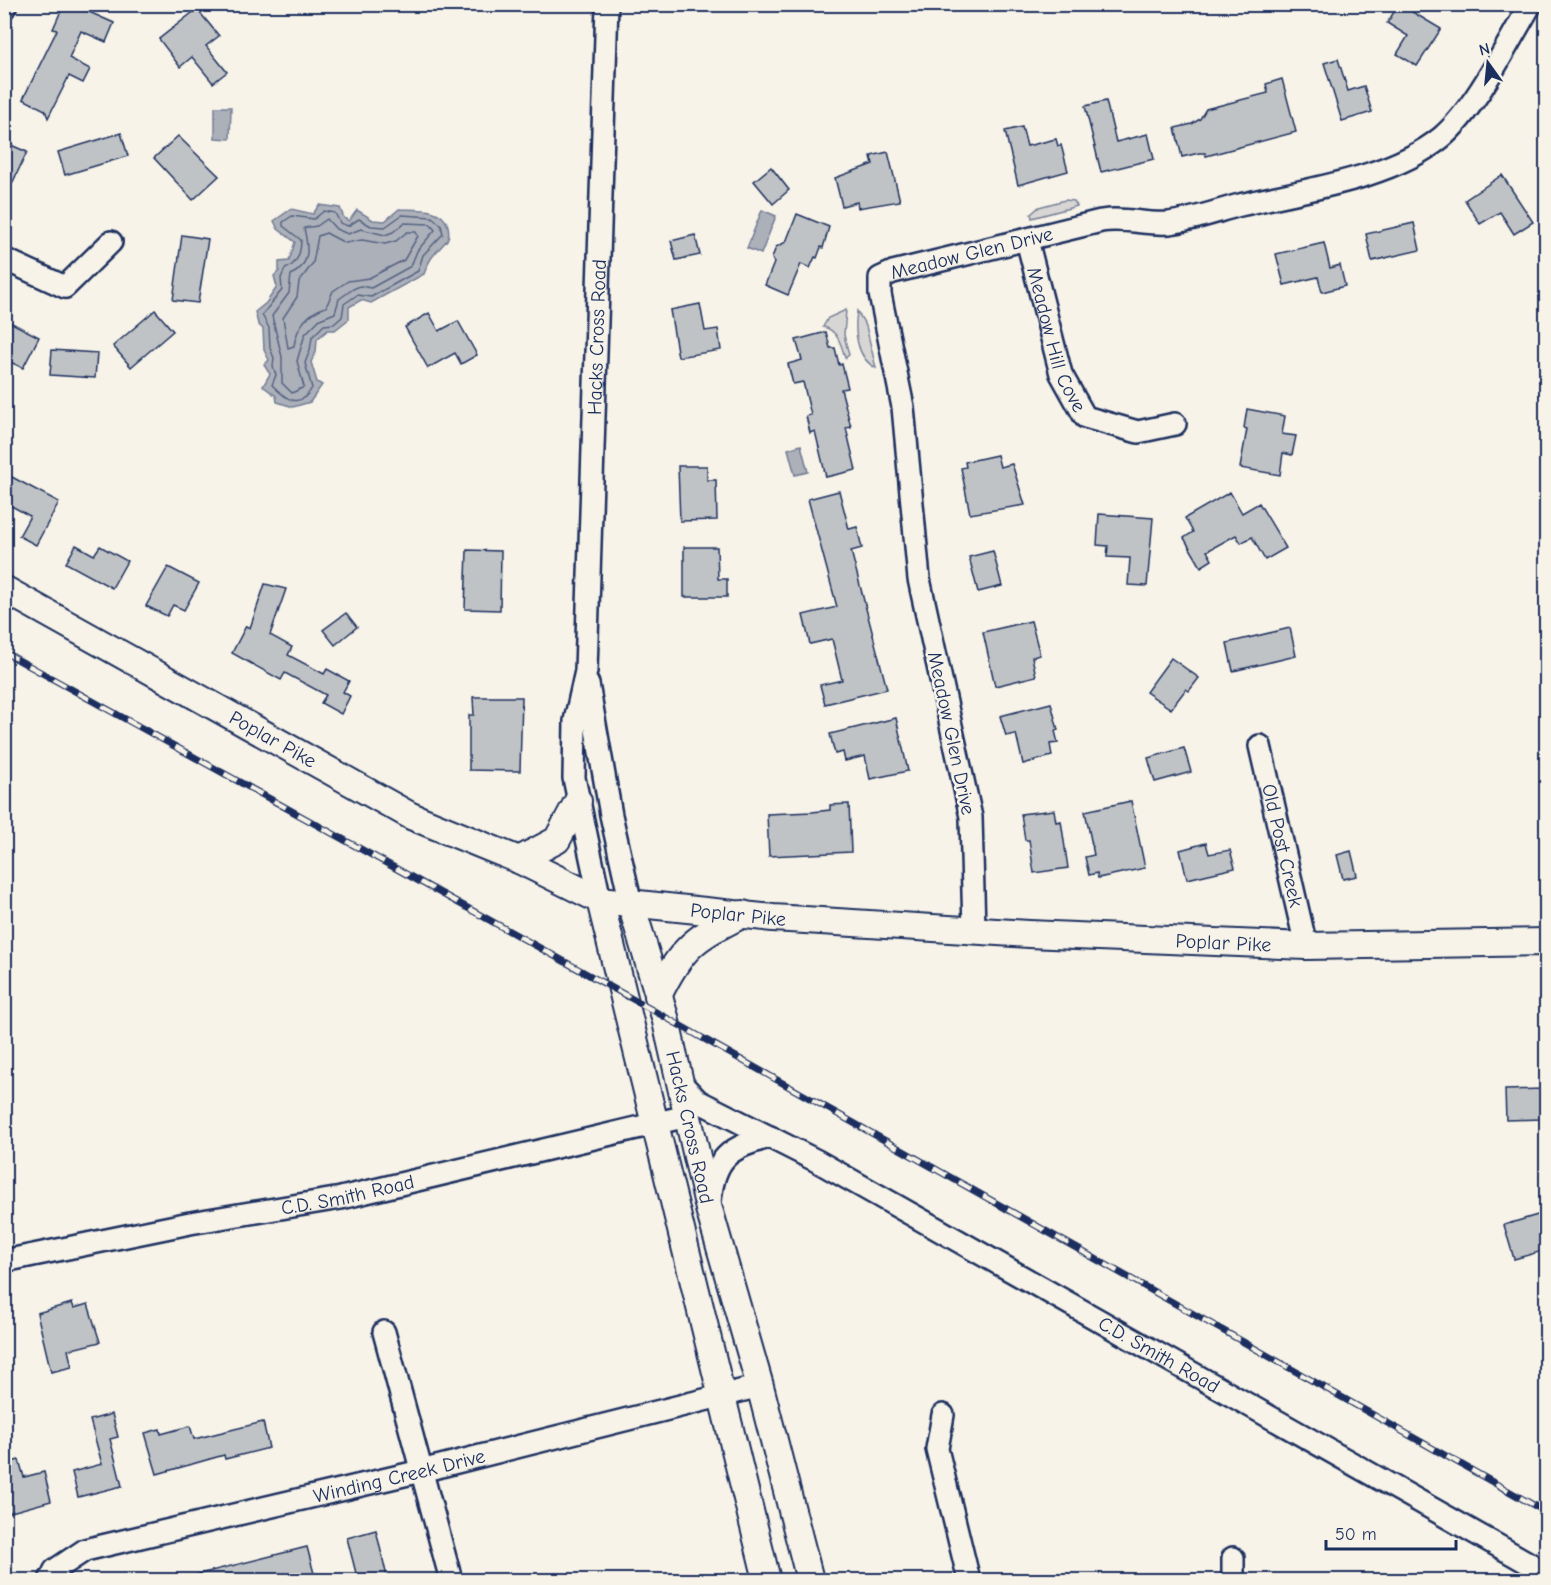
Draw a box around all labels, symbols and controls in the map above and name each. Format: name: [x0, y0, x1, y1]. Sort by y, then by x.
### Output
north arrow: [1458, 33, 1518, 93]
text: N: [1477, 39, 1492, 60]
street label: Meadow Glen Drive: [888, 222, 1055, 284]
street label: Hacks Cross Road: [583, 259, 611, 415]
street label: Meadow Hill Cove: [1022, 264, 1091, 416]
street label: Meadow Glen Drive: [923, 649, 980, 817]
street label: Poplar Pike: [225, 706, 320, 773]
street label: Old Post Creek: [1257, 782, 1308, 910]
street label: Poplar Pike: [689, 898, 787, 931]
street label: Poplar Pike: [1175, 929, 1272, 956]
street label: Hacks Cross Road: [661, 1049, 718, 1206]
street label: C.D. Smith Road: [279, 1170, 417, 1220]
street label: C.D. Smith Road: [1094, 1312, 1224, 1398]
street label: Winding Creek Drive: [311, 1444, 487, 1508]
scale bar: [1326, 1513, 1456, 1551]
text: 50 m: [1335, 1524, 1377, 1545]

